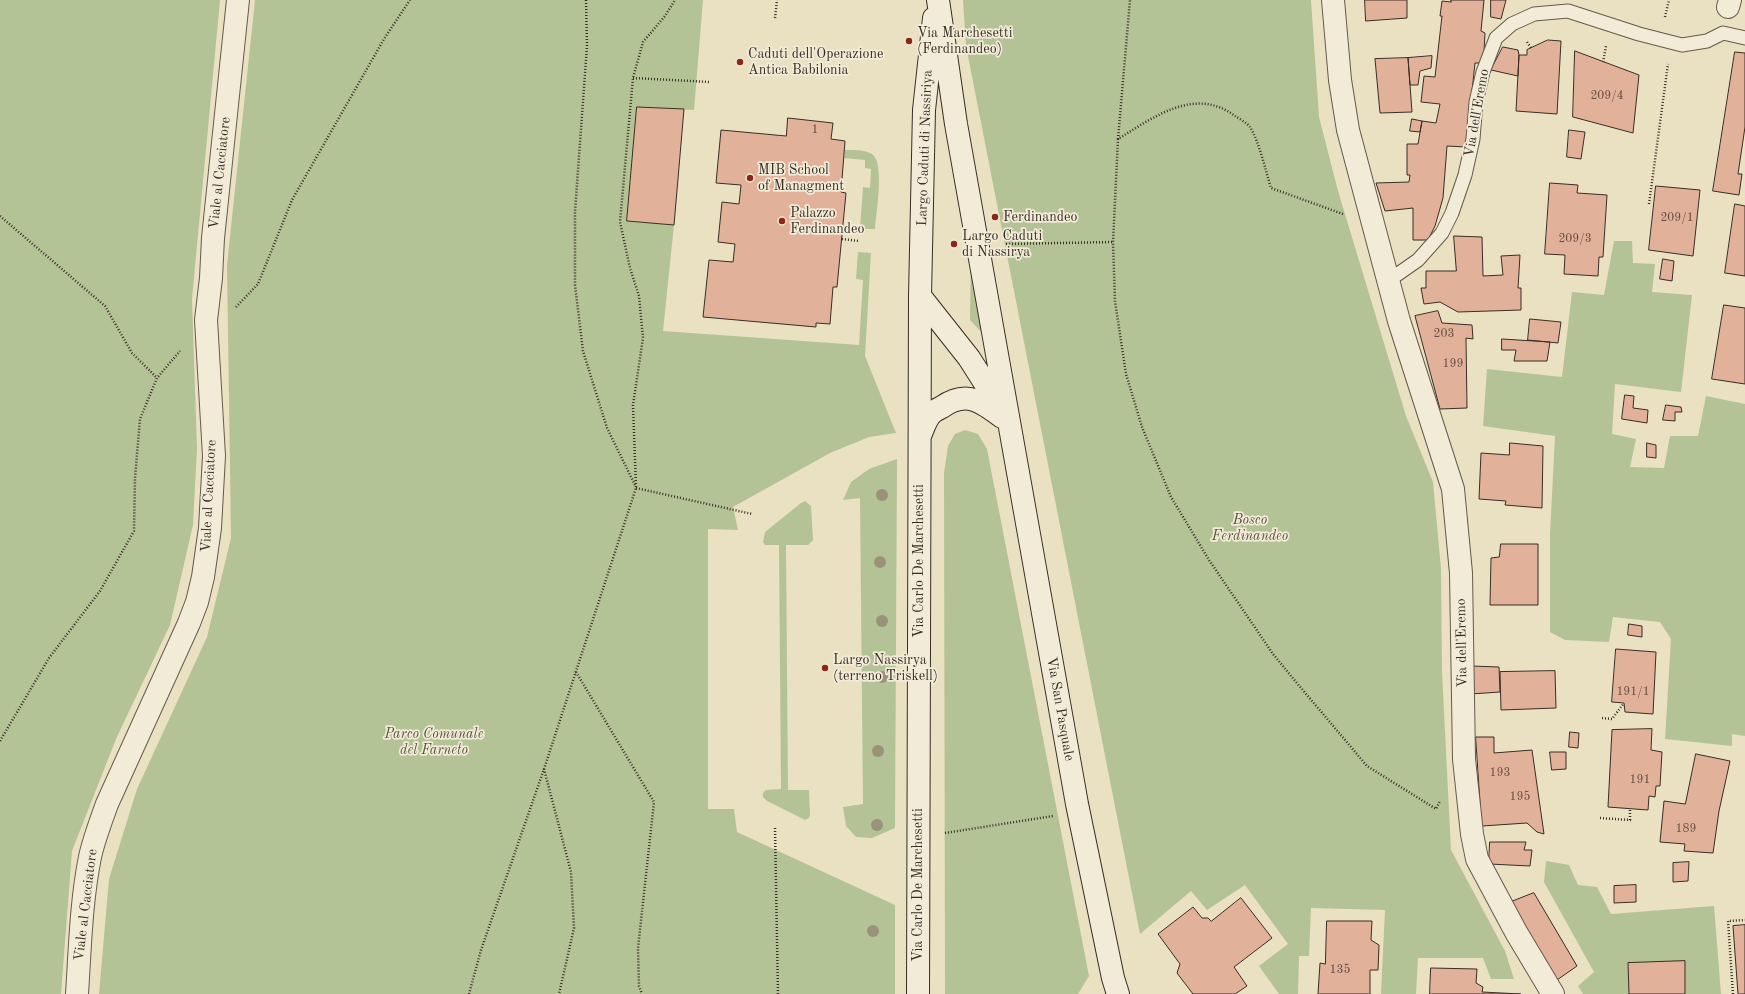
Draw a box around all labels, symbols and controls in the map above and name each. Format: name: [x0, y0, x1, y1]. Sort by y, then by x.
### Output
place label: Via Marchesetti (Ferdinandeo): [917, 25, 1012, 58]
marker: Via Marchesetti (Ferdinandeo): [904, 36, 914, 46]
place label: Caduti dell'Operazione Antica Babilonia: [748, 46, 883, 78]
marker: Caduti dell'Operazione Antica Babilonia: [735, 57, 745, 67]
street label: Via dell'Eremo: [1461, 68, 1493, 158]
street label: Largo Caduti di Nassiriya: [914, 70, 936, 226]
house number: 209/4: [1590, 89, 1624, 103]
street label: Viale al Cacciatore: [206, 116, 234, 230]
house number: 1: [812, 123, 818, 137]
place label: MIB School of Managment: [758, 162, 844, 194]
marker: MIB School of Managment: [745, 173, 755, 183]
place label: Palazzo Ferdinandeo: [790, 205, 864, 238]
place label: Ferdinandeo: [1003, 209, 1077, 225]
house number: 209/1: [1660, 211, 1694, 225]
marker: Ferdinandeo: [990, 212, 1000, 222]
marker: Palazzo Ferdinandeo: [777, 216, 787, 226]
place label: Largo Caduti di Nassirya: [962, 228, 1042, 260]
house number: 209/3: [1558, 232, 1592, 246]
marker: Largo Caduti di Nassirya: [949, 239, 959, 249]
house number: 203: [1434, 327, 1454, 341]
house number: 199: [1443, 357, 1463, 371]
street label: Viale al Cacciatore: [198, 439, 220, 553]
street label: Via Carlo De Marchesetti: [911, 484, 927, 638]
park label: Bosco Ferdinandeo: [1212, 512, 1288, 544]
street label: Via dell'Eremo: [1453, 598, 1471, 688]
place label: Largo Nassirya (terreno Triskell): [833, 652, 938, 684]
street label: Via San Pasquale: [1043, 656, 1077, 762]
marker: Largo Nassirya (terreno Triskell): [820, 663, 830, 673]
house number: 191/1: [1616, 685, 1650, 699]
park label: Parco Comunale del Farneto: [385, 726, 483, 758]
house number: 193: [1490, 766, 1510, 780]
house number: 191: [1630, 773, 1650, 787]
house number: 195: [1510, 790, 1530, 804]
street label: Via Carlo De Marchesetti: [910, 808, 926, 962]
house number: 189: [1676, 822, 1696, 836]
street label: Viale al Cacciatore: [71, 848, 101, 962]
house number: 135: [1330, 963, 1350, 977]

